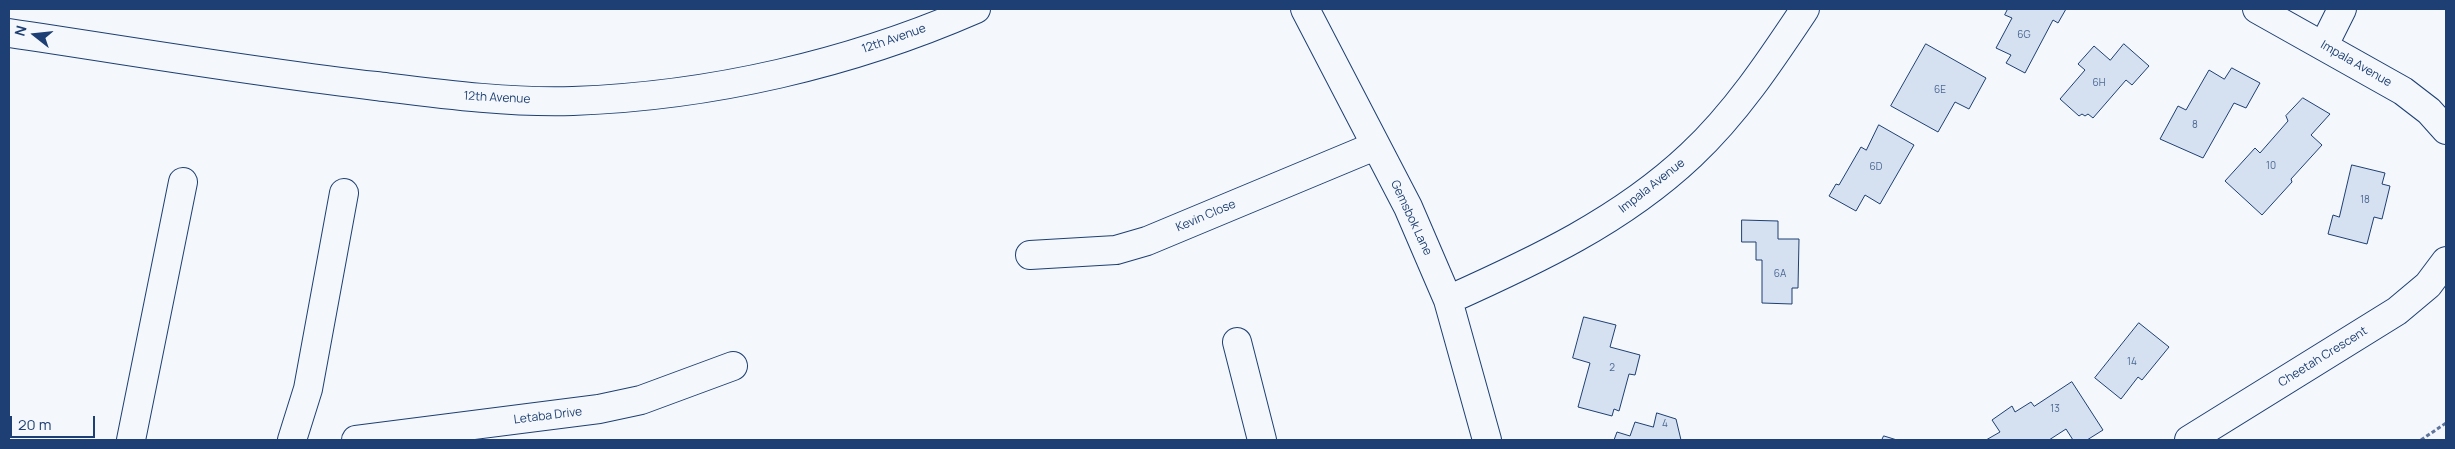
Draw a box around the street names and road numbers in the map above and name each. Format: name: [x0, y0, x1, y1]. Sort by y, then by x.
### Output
street label: 12th Avenue: [860, 21, 928, 57]
street label: Impala Avenue: [2318, 38, 2394, 90]
street label: 12th Avenue: [463, 89, 531, 107]
street label: Impala Avenue: [1616, 156, 1688, 216]
street label: Gemsbok Lane: [1387, 178, 1435, 258]
street label: Kevin Close: [1174, 197, 1238, 235]
street label: Cheetah Crescent: [2276, 324, 2370, 390]
street label: Letaba Drive: [513, 405, 583, 427]

